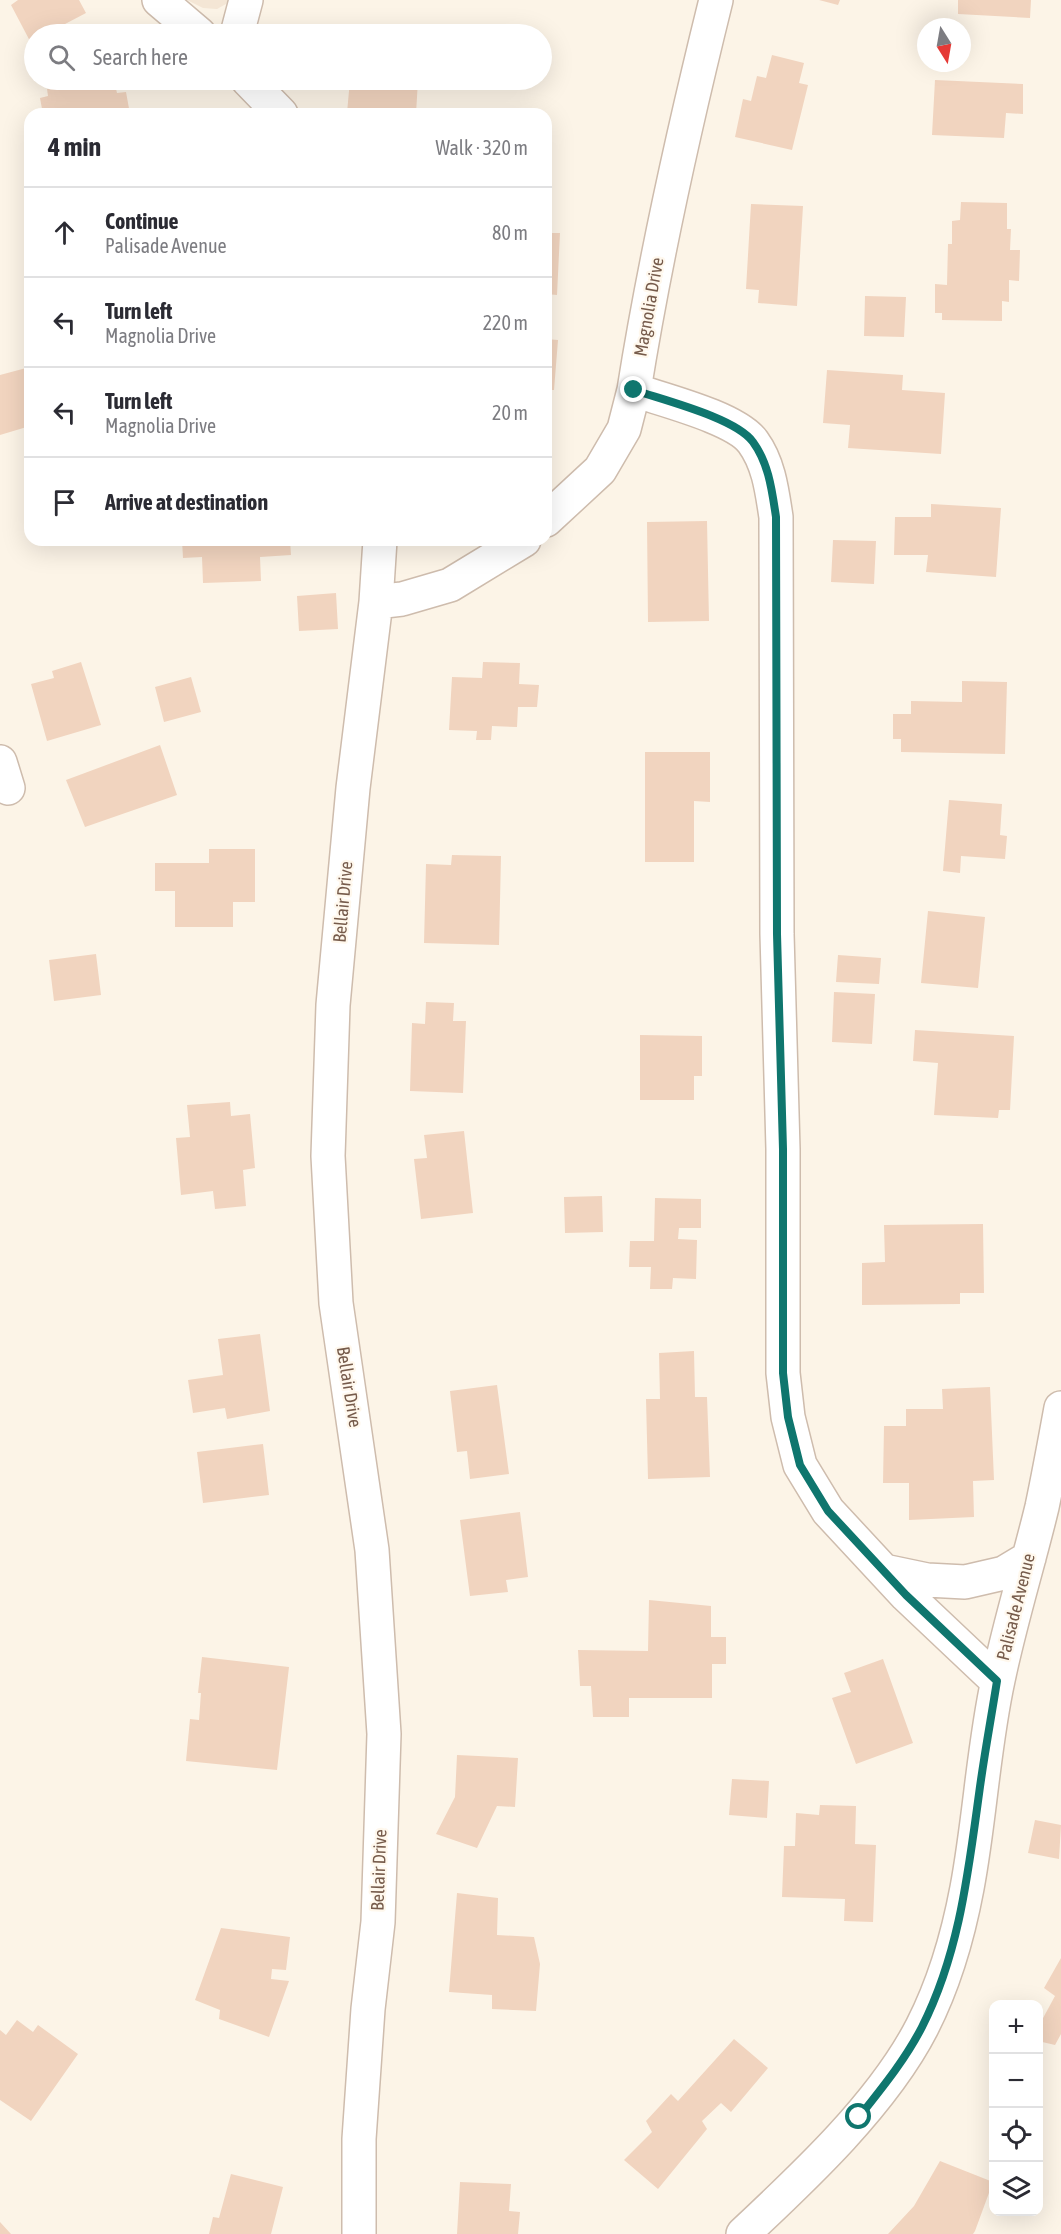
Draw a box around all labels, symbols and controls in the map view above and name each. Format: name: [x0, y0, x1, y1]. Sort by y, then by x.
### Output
north arrow: [917, 18, 971, 72]
search box: [24, 24, 552, 90]
icon: search: [45, 41, 78, 74]
text: Search here: [93, 44, 188, 70]
text: 4 min: [48, 132, 101, 162]
text: Walk · 320 m: [436, 136, 528, 159]
text: Continue: [105, 208, 179, 234]
icon: ahead: [48, 216, 81, 249]
text: 80 m: [492, 221, 528, 244]
text: Palisade Avenue: [105, 234, 227, 257]
street label: Magnolia Drive: [629, 256, 668, 358]
text: Turn left: [105, 298, 172, 324]
icon: left: [48, 306, 81, 339]
text: 220 m: [483, 311, 528, 334]
text: Magnolia Drive: [105, 324, 216, 347]
route end: [620, 376, 646, 402]
text: Turn left: [105, 388, 172, 414]
icon: left: [48, 396, 81, 429]
text: 20 m: [492, 401, 528, 424]
text: Magnolia Drive: [105, 414, 216, 437]
icon: arrive: [48, 486, 81, 519]
text: Arrive at destination: [105, 489, 268, 515]
street label: Bellair Drive: [328, 860, 357, 943]
street label: Bellair Drive: [333, 1345, 366, 1429]
street label: Palisade Avenue: [992, 1551, 1039, 1663]
street label: Bellair Drive: [367, 1829, 390, 1911]
map controls: [989, 2000, 1043, 2216]
button: +: [989, 2000, 1043, 2054]
button: −: [989, 2054, 1043, 2108]
route start: [845, 2103, 871, 2129]
button: locate: [989, 2108, 1043, 2162]
button: layers: [989, 2162, 1043, 2216]

